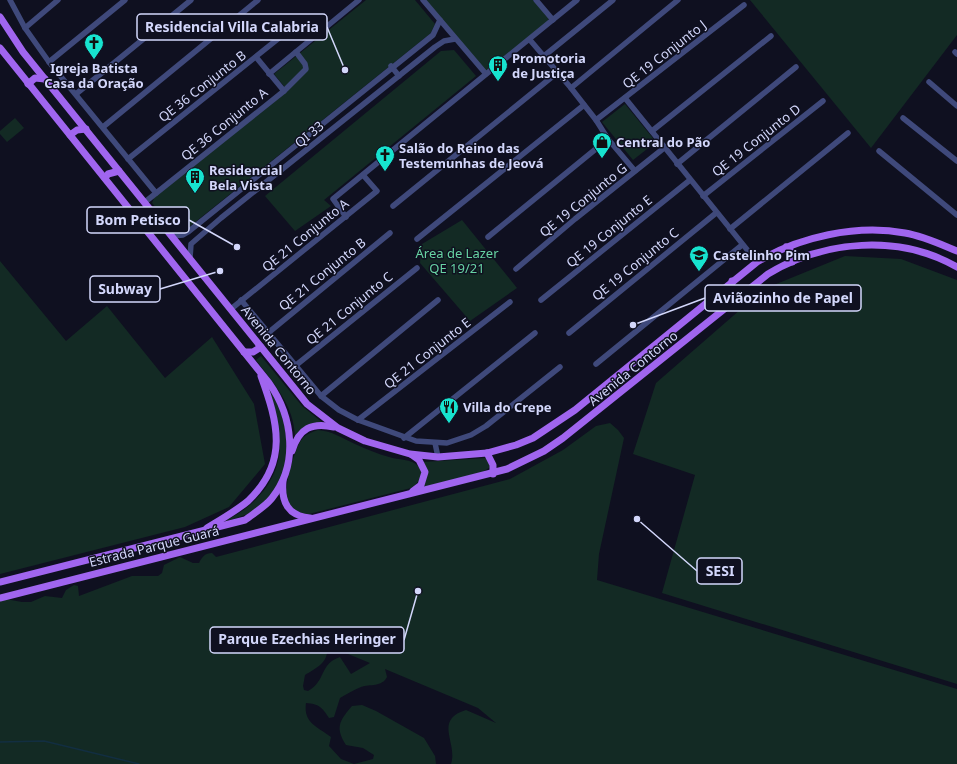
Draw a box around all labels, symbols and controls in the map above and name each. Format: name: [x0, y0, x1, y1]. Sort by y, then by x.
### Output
callout: Residencial Villa Calabria: [137, 14, 327, 40]
street label: QE 19 Conjunto J: [618, 15, 710, 93]
text: Residencial Villa Calabria: [145, 17, 319, 36]
church icon: Igreja Batista Casa da Oração: [83, 32, 105, 60]
street label: QE 36 Conjunto B: [154, 46, 250, 126]
place label: Promotoria de Justiça: [512, 49, 586, 82]
building icon: Promotoria de Justiça: [487, 54, 509, 82]
place label: Igreja Batista Casa da Oração: [44, 59, 144, 92]
street label: QE 36 Conjunto A: [177, 83, 272, 165]
street label: QE 19 Conjunto D: [708, 100, 804, 180]
street label: QI 33: [291, 117, 327, 151]
shop icon: Central do Pão: [591, 131, 613, 159]
place label: Central do Pão: [616, 133, 711, 151]
place label: Salão do Reino das Testemunhas de Jeová: [399, 139, 544, 172]
church icon: Salão do Reino das Testemunhas de Jeová: [374, 144, 396, 172]
street label: QE 19 Conjunto G: [535, 159, 631, 241]
place label: Residencial Bela Vista: [209, 161, 282, 194]
building icon: Residencial Bela Vista: [184, 166, 206, 194]
street label: QE 19 Conjunto E: [562, 191, 656, 271]
street label: QE 21 Conjunto A: [258, 194, 353, 276]
callout: Bom Petisco: [87, 207, 189, 233]
text: Bom Petisco: [95, 210, 181, 229]
street label: QE 19 Conjunto C: [588, 223, 682, 305]
street label: QE 21 Conjunto B: [275, 233, 369, 315]
park label: Área de Lazer QE 19/21: [415, 244, 499, 277]
school or university icon: Castelinho Pim: [688, 244, 710, 272]
place label: Castelinho Pim: [713, 246, 810, 264]
street label: QE 21 Conjunto C: [302, 267, 396, 349]
callout: Subway: [90, 276, 160, 302]
text: Subway: [98, 279, 152, 298]
callout: Aviãozinho de Papel: [705, 285, 861, 311]
text: Aviãozinho de Papel: [713, 288, 853, 307]
street label: Avenida Contorno: [237, 301, 321, 399]
street label: QE 21 Conjunto E: [380, 313, 474, 393]
street label: Avenida Contorno: [584, 326, 682, 410]
restaurant icon: Villa do Crepe: [438, 396, 460, 424]
place label: Villa do Crepe: [463, 398, 552, 416]
street label: Estrada Parque Guará: [87, 521, 221, 571]
callout: SESI: [697, 558, 742, 584]
text: SESI: [706, 561, 734, 580]
callout: Parque Ezechias Heringer: [210, 627, 404, 653]
text: Parque Ezechias Heringer: [218, 629, 397, 648]

